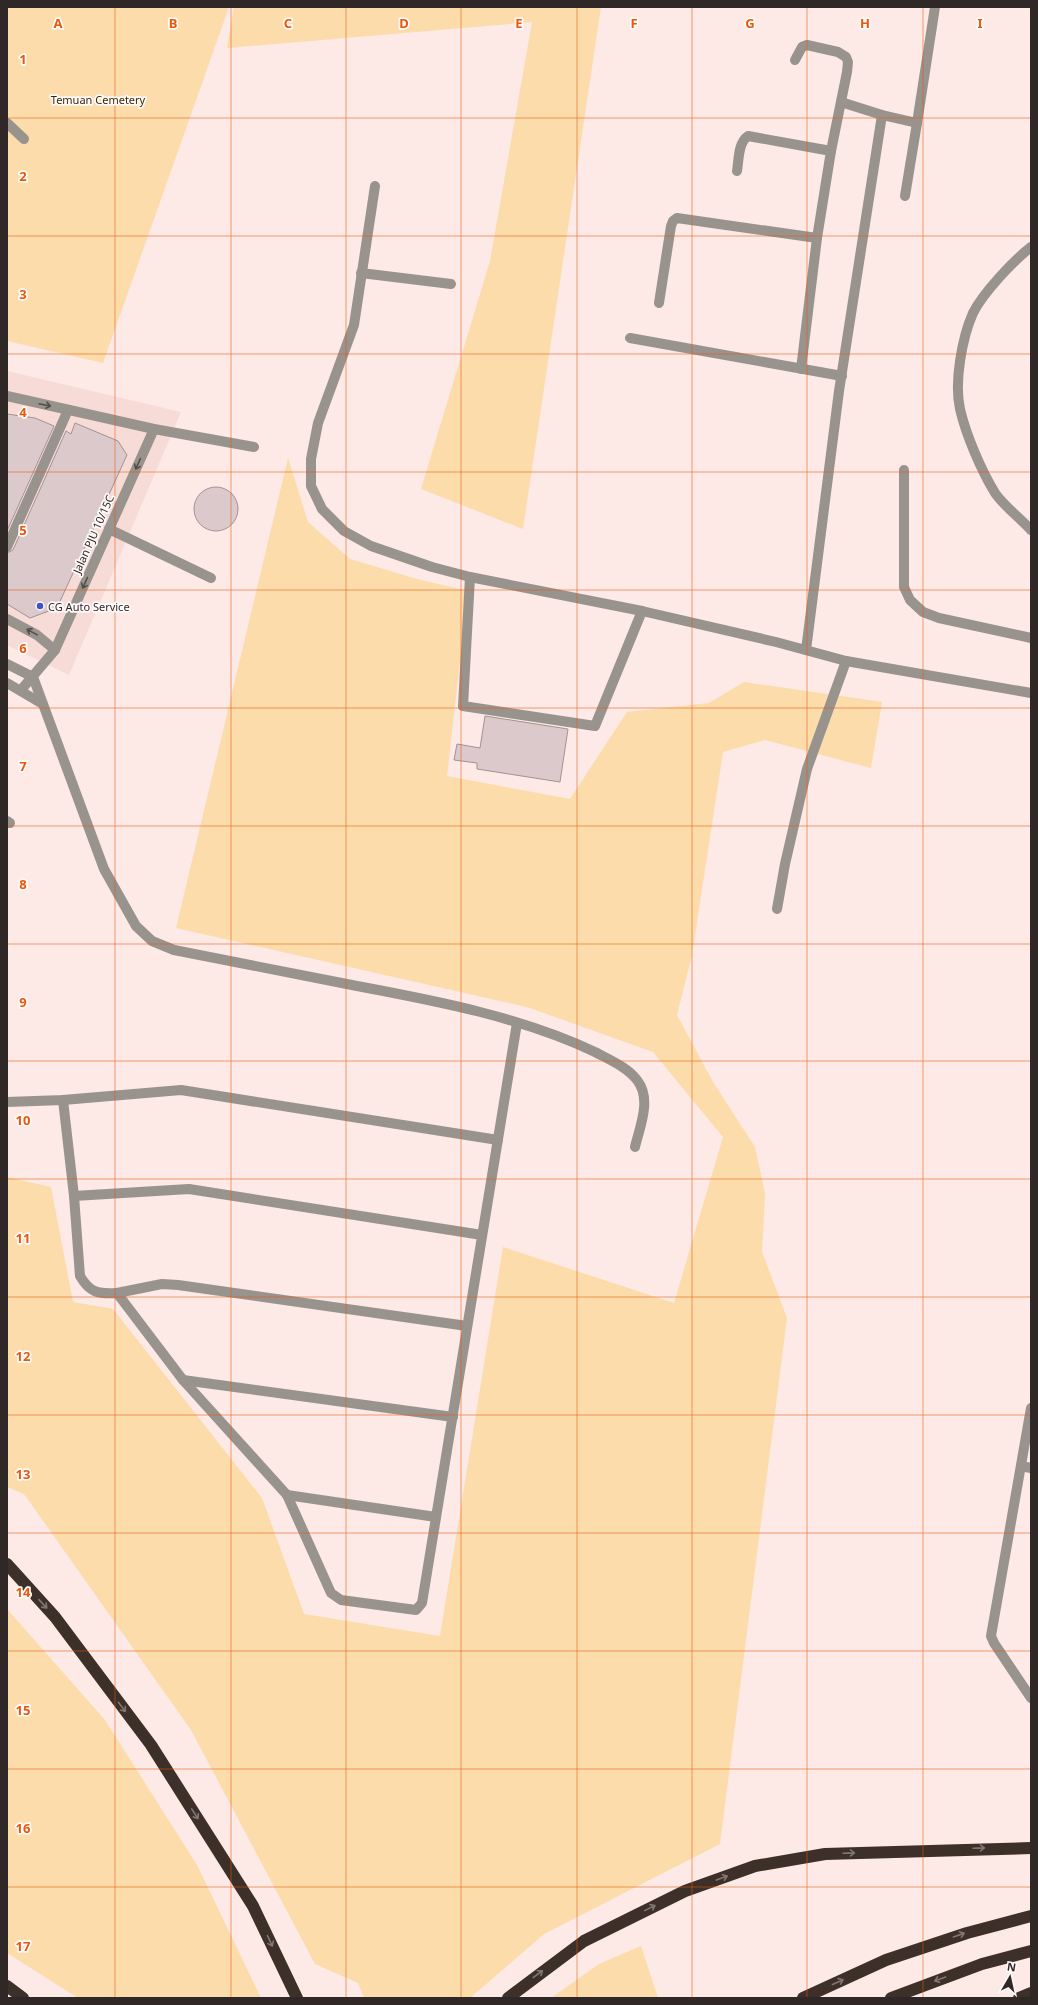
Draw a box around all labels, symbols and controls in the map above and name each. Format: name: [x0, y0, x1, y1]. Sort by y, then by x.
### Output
text: A: [54, 14, 63, 32]
text: B: [169, 14, 177, 32]
text: C: [284, 14, 292, 32]
text: D: [399, 14, 409, 32]
text: E: [515, 14, 523, 32]
text: F: [630, 14, 638, 32]
text: G: [745, 14, 755, 32]
text: H: [860, 14, 870, 32]
text: I: [977, 14, 983, 32]
text: 1: [19, 50, 27, 68]
park label: Temuan Cemetery: [51, 92, 146, 107]
text: 2: [19, 167, 27, 185]
text: 3: [19, 285, 27, 303]
one-way arrow: [38, 401, 51, 409]
text: 4: [19, 403, 27, 421]
one-way arrow: [134, 458, 141, 470]
street label: Jalan PJU 10/15C: [69, 492, 117, 577]
text: 5: [19, 521, 27, 539]
one-way arrow: [81, 577, 88, 589]
place label: CG Auto Service: [48, 599, 130, 614]
marker: CG Auto Service: [35, 601, 45, 611]
one-way arrow: [26, 628, 38, 636]
text: 6: [19, 639, 27, 657]
text: 7: [19, 757, 27, 775]
text: 8: [19, 875, 27, 893]
text: 9: [19, 993, 27, 1011]
text: 10: [16, 1111, 30, 1129]
text: 11: [16, 1229, 30, 1247]
text: 12: [16, 1347, 30, 1365]
text: 13: [16, 1465, 30, 1483]
text: 14: [16, 1583, 31, 1601]
one-way arrow: [38, 1598, 47, 1608]
text: 15: [16, 1701, 30, 1719]
one-way arrow: [118, 1701, 126, 1712]
one-way arrow: [191, 1808, 199, 1819]
text: 16: [16, 1819, 30, 1837]
one-way arrow: [972, 1844, 985, 1852]
one-way arrow: [842, 1849, 855, 1856]
one-way arrow: [715, 1874, 728, 1881]
one-way arrow: [644, 1904, 656, 1911]
one-way arrow: [953, 1931, 965, 1939]
one-way arrow: [267, 1935, 274, 1947]
text: 17: [16, 1937, 30, 1955]
north arrow: [990, 1957, 1030, 1997]
text: N: [1006, 1959, 1017, 1975]
one-way arrow: [533, 1970, 544, 1978]
one-way arrow: [935, 1975, 947, 1983]
one-way arrow: [832, 1978, 844, 1985]

